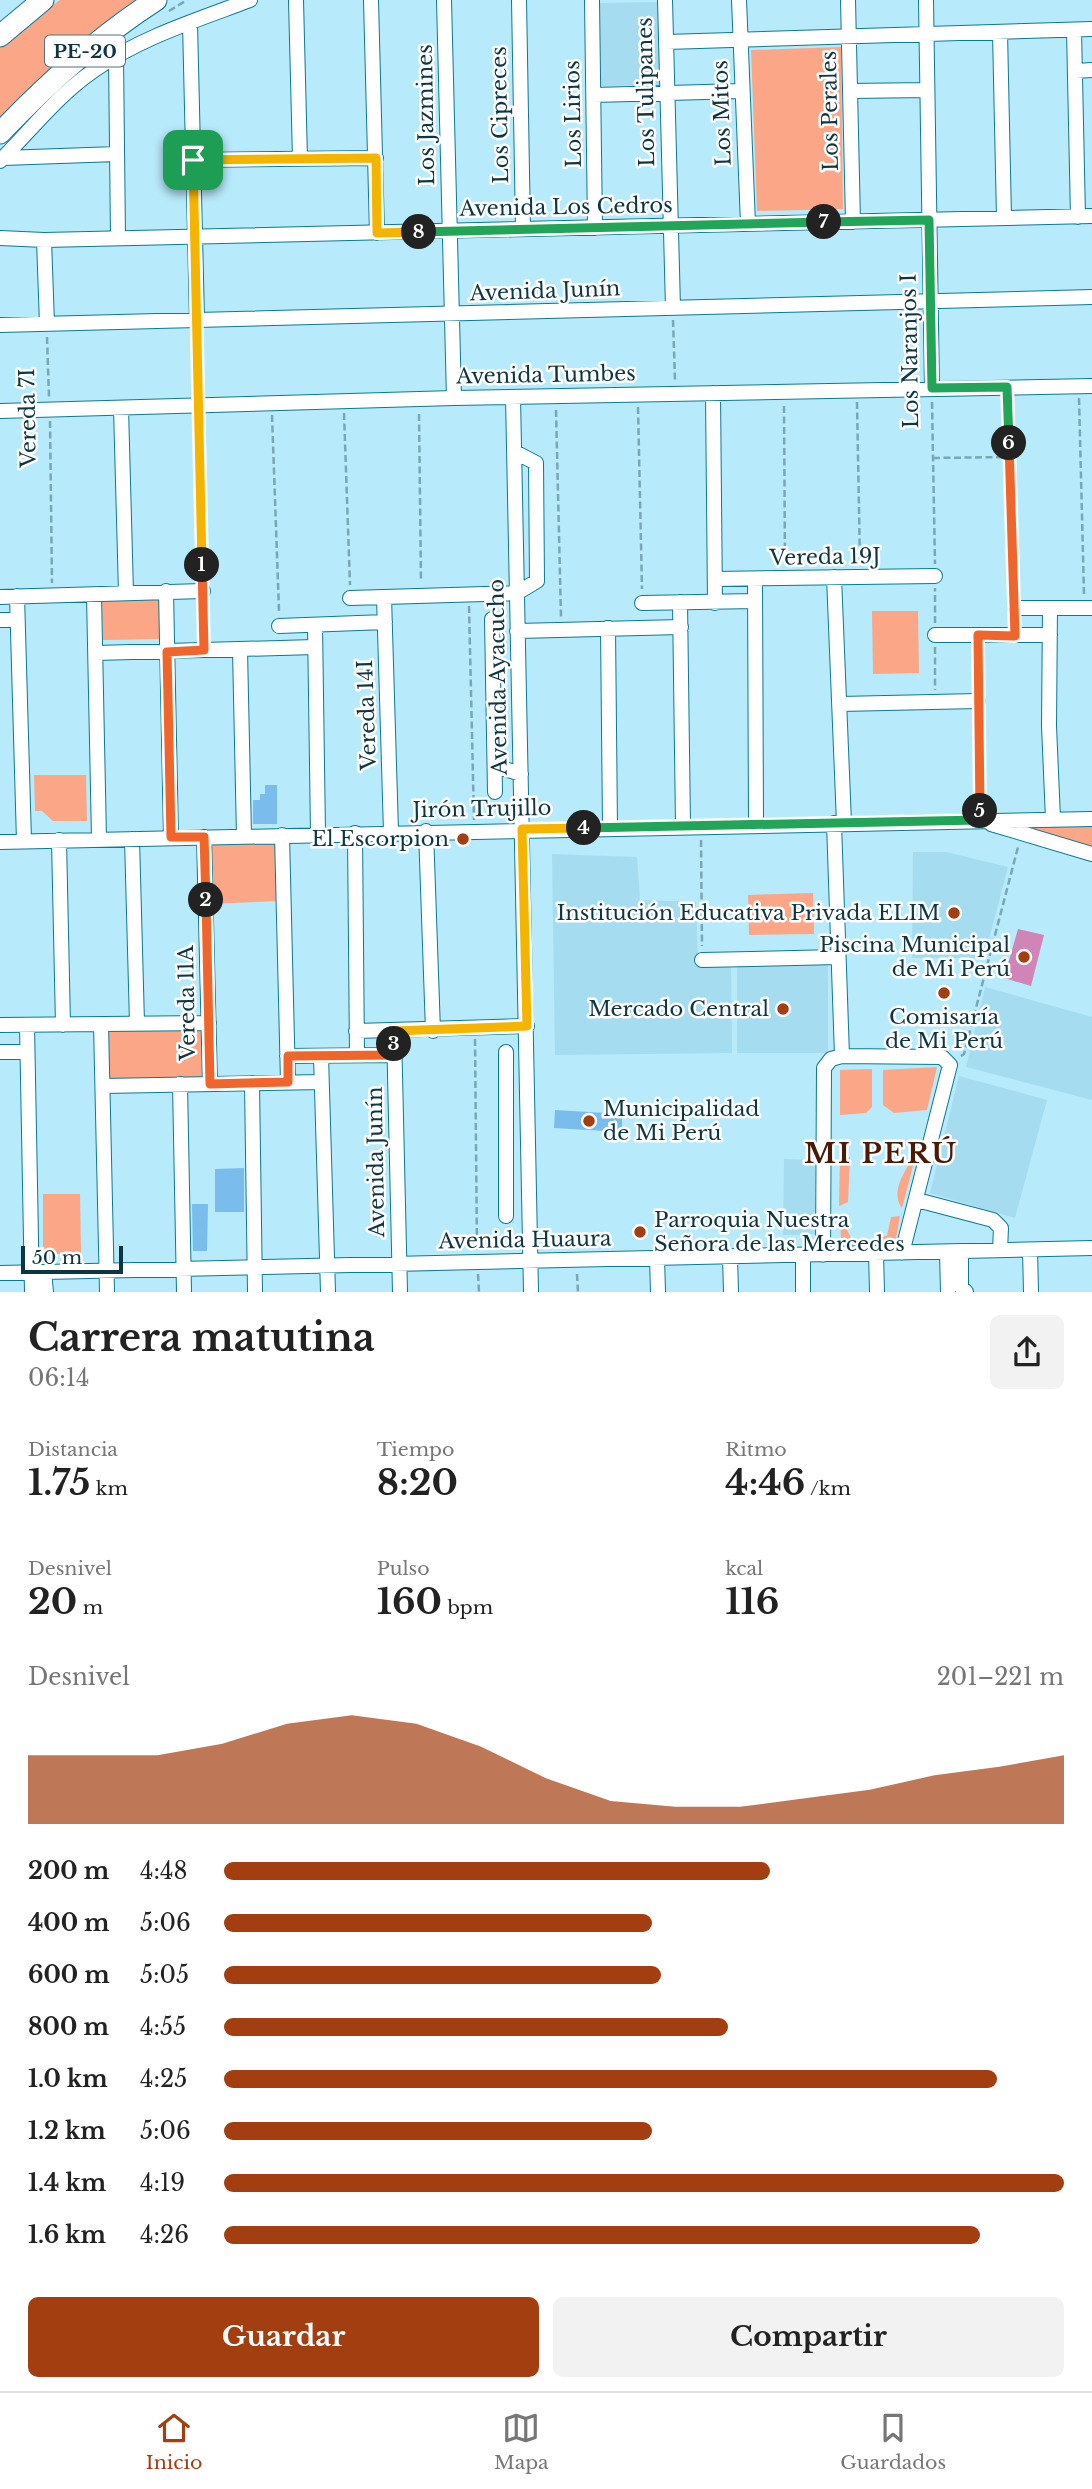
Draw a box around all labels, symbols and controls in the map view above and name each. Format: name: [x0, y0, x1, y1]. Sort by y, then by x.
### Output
street label: Los Tulipanes: [632, 17, 660, 167]
road number: PE-20: [45, 36, 125, 66]
street label: Los Jazmines: [412, 44, 440, 186]
street label: Los Cipreces: [486, 46, 514, 184]
street label: Los Perales: [816, 51, 844, 171]
street label: Los Lirios: [559, 60, 587, 168]
street label: Los Mitos: [707, 60, 737, 166]
pin: [163, 130, 223, 190]
icon: arrive: [174, 141, 212, 179]
street label: Avenida Los Cedros: [458, 192, 673, 222]
pin: 7: [806, 204, 842, 240]
text: 7: [819, 210, 828, 233]
pin: 8: [402, 215, 436, 250]
text: 8: [412, 220, 425, 243]
street label: Los Naranjos I: [896, 273, 924, 429]
street label: Avenida Junín: [468, 275, 621, 307]
street label: Avenida Tumbes: [455, 360, 636, 390]
street label: Vereda 7I: [14, 368, 42, 469]
pin: 6: [992, 426, 1026, 460]
text: 6: [1002, 431, 1015, 454]
street label: Vereda 19J: [768, 543, 881, 571]
pin: 1: [184, 548, 220, 582]
text: 1: [197, 553, 206, 576]
street label: Avenida Ayacucho: [483, 579, 513, 776]
street label: Vereda 14I: [352, 659, 382, 772]
pin: 5: [962, 794, 998, 828]
street label: Jirón Trujillo: [409, 795, 552, 823]
text: 5: [974, 799, 985, 822]
pin: 4: [566, 810, 602, 846]
text: 4: [577, 816, 590, 839]
place label: El Escorpion: [311, 826, 449, 852]
marker: El Escorpion: [455, 831, 471, 847]
pin: 2: [188, 883, 224, 918]
text: 2: [199, 888, 212, 911]
place label: Institución Educativa Privada ELIM: [557, 900, 940, 926]
marker: Institución Educativa Privada ELIM: [946, 905, 962, 921]
place label: Piscina Municipal de Mi Perú: [819, 932, 1010, 982]
street label: Vereda 11A: [173, 944, 201, 1062]
marker: Piscina Municipal de Mi Perú: [1016, 949, 1032, 965]
marker: Comisaría de Mi Perú: [936, 985, 952, 1001]
place label: Mercado Central: [588, 996, 769, 1022]
marker: Mercado Central: [775, 1001, 791, 1017]
place label: Comisaría de Mi Perú: [885, 1004, 1003, 1054]
pin: 3: [376, 1026, 412, 1062]
text: 3: [387, 1032, 400, 1055]
street label: Avenida Junín: [362, 1086, 390, 1239]
place label: Municipalidad de Mi Perú: [603, 1096, 759, 1146]
marker: Municipalidad de Mi Perú: [581, 1113, 597, 1129]
district label: MI PERÚ: [804, 1136, 958, 1171]
place label: Parroquia Nuestra Señora de las Mercedes: [654, 1207, 905, 1257]
marker: Parroquia Nuestra Señora de las Mercedes: [632, 1224, 648, 1240]
street label: Avenida Huaura: [437, 1225, 612, 1255]
scale bar: [21, 1243, 122, 1275]
text: 50 m: [32, 1246, 82, 1269]
text: Carrera matutina: [28, 1314, 375, 1361]
button: share: [990, 1315, 1064, 1389]
text: 06:14: [28, 1364, 89, 1392]
text: Distancia: [28, 1438, 118, 1461]
text: Tiempo: [377, 1438, 454, 1461]
text: Ritmo: [725, 1438, 787, 1461]
text: 1.75: [28, 1461, 90, 1504]
text: 8:20: [377, 1461, 458, 1504]
text: 4:46: [725, 1461, 805, 1504]
text: km: [90, 1477, 128, 1500]
text: /km: [805, 1477, 851, 1500]
text: Desnivel: [28, 1557, 112, 1580]
text: Pulso: [377, 1557, 430, 1580]
text: kcal: [725, 1557, 763, 1580]
text: 20: [28, 1580, 77, 1623]
text: 160: [377, 1580, 442, 1623]
text: 116: [725, 1580, 779, 1623]
text: m: [77, 1596, 103, 1619]
text: bpm: [442, 1596, 493, 1619]
text: Desnivel: [28, 1663, 130, 1691]
text: 201–221 m: [937, 1663, 1064, 1691]
text: 200 m: [28, 1857, 109, 1885]
text: 4:48: [140, 1857, 187, 1885]
text: 400 m: [28, 1909, 110, 1937]
text: 5:06: [140, 1909, 191, 1937]
text: 600 m: [28, 1961, 110, 1989]
text: 5:05: [140, 1961, 189, 1989]
text: 800 m: [28, 2013, 109, 2041]
text: 4:55: [140, 2013, 186, 2041]
text: 1.0 km: [28, 2065, 108, 2093]
text: 4:25: [140, 2065, 187, 2093]
text: 1.2 km: [28, 2117, 106, 2145]
text: 5:06: [140, 2117, 191, 2145]
text: 1.4 km: [28, 2169, 106, 2197]
text: 4:19: [140, 2169, 185, 2197]
text: 1.6 km: [28, 2221, 106, 2249]
text: 4:26: [140, 2221, 189, 2249]
button: Guardar: [28, 2297, 539, 2377]
button: Compartir: [553, 2297, 1064, 2377]
tab: Inicio: [146, 2409, 202, 2474]
tab: Mapa: [494, 2409, 549, 2474]
tab: Guardados: [840, 2409, 946, 2474]

